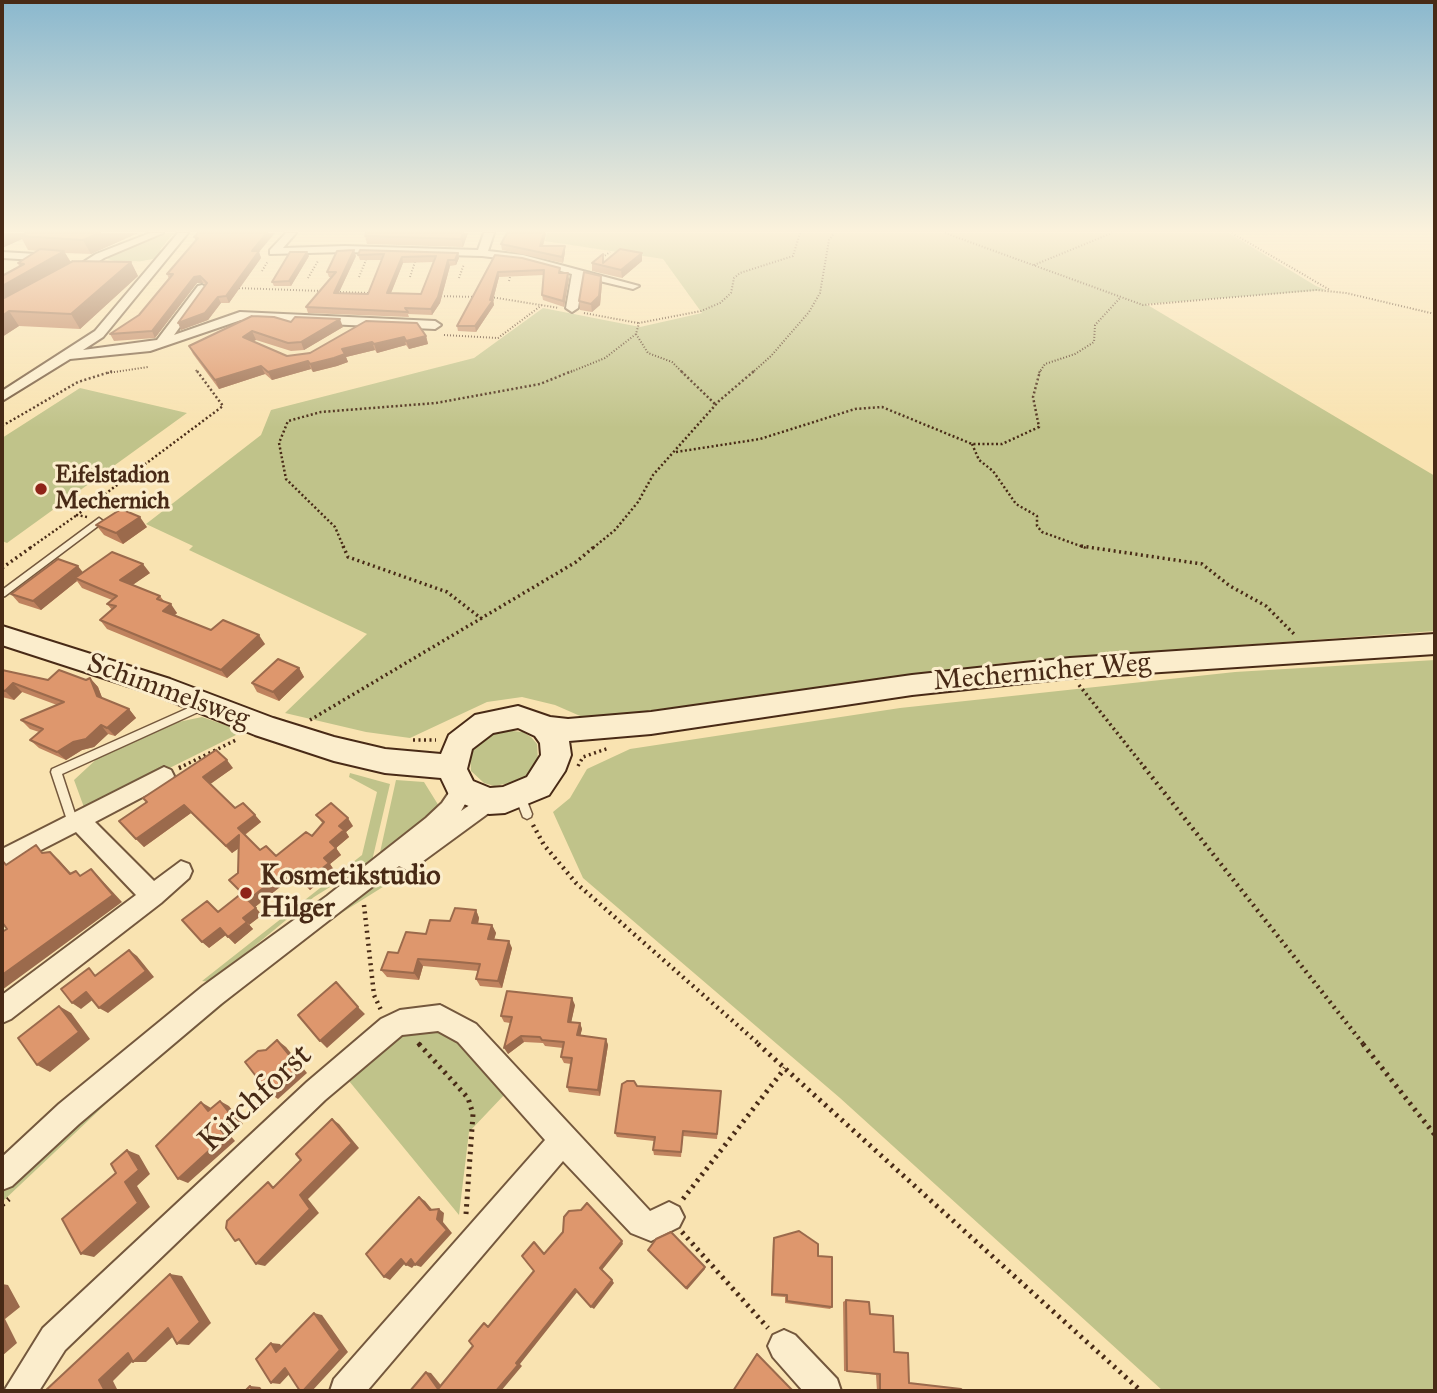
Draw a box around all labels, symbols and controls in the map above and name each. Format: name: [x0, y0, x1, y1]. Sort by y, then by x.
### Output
place label: Eifelstadion Mechernich: [55, 462, 170, 516]
marker: Eifelstadion Mechernich: [33, 481, 49, 497]
street label: Schimmelsweg: [82, 647, 254, 737]
street label: Mechernicher Weg: [932, 647, 1152, 699]
place label: Kosmetikstudio Hilger: [260, 860, 441, 926]
marker: Kosmetikstudio Hilger: [238, 885, 254, 901]
street label: Kirchforst: [191, 1037, 321, 1161]

